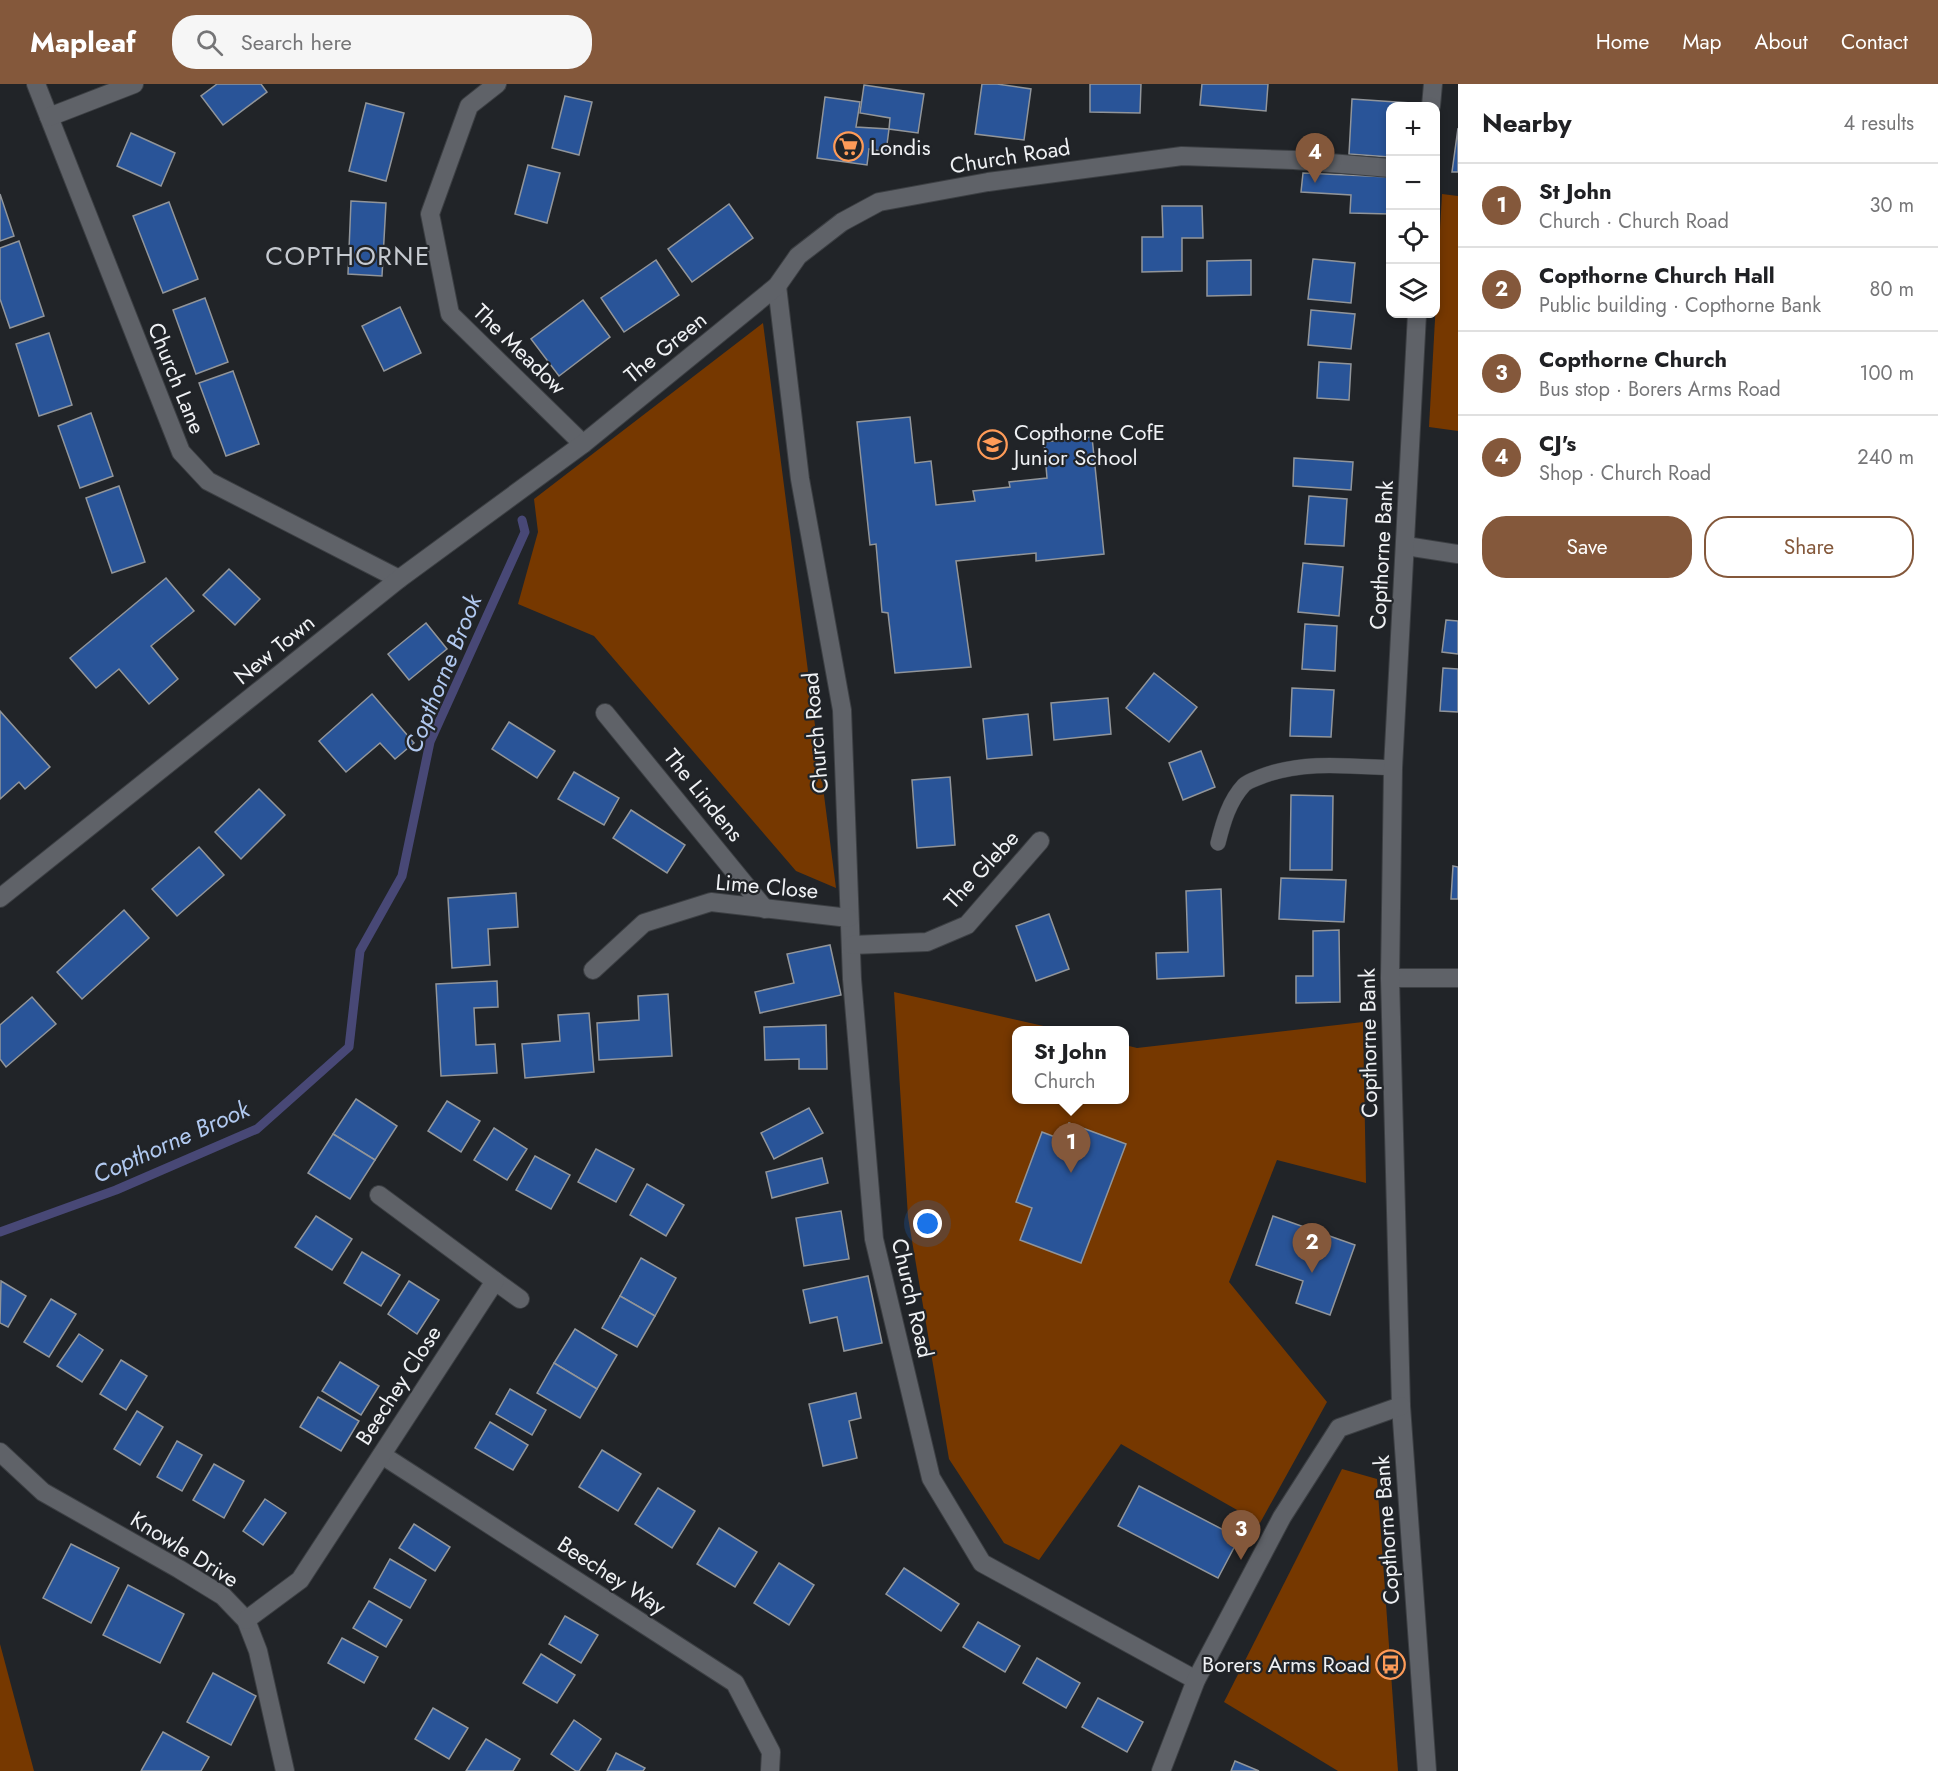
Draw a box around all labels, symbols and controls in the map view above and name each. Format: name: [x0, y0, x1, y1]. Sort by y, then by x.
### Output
search box: [172, 15, 592, 69]
text: Mapleaf: [30, 22, 136, 63]
icon: search: [193, 26, 226, 59]
text: Search here: [241, 26, 352, 58]
text: Home: [1596, 27, 1649, 57]
text: Map: [1682, 27, 1722, 57]
text: About: [1755, 27, 1808, 57]
text: Contact: [1841, 27, 1908, 57]
map controls: [1386, 102, 1440, 318]
button: +: [1386, 102, 1440, 156]
text: Nearby: [1482, 104, 1571, 142]
text: 4 results: [1843, 109, 1914, 138]
supermarket icon: Londis: [833, 131, 865, 163]
place label: Londis: [870, 131, 931, 163]
street label: Church Road: [947, 131, 1073, 181]
pin: 4: [1296, 134, 1334, 183]
button: −: [1386, 156, 1440, 210]
text: St John: [1539, 175, 1612, 207]
text: 1: [1496, 191, 1507, 220]
text: 30 m: [1869, 191, 1914, 220]
text: Church · Church Road: [1539, 207, 1729, 236]
button: locate: [1386, 210, 1440, 264]
district label: COPTHORNE: [265, 237, 431, 275]
text: Copthorne Church Hall: [1539, 259, 1775, 291]
button: layers: [1386, 264, 1440, 318]
text: 2: [1495, 275, 1508, 304]
text: 80 m: [1869, 275, 1914, 304]
text: Public building · Copthorne Bank: [1539, 291, 1821, 320]
street label: The Meadow: [466, 296, 574, 402]
street label: The Green: [617, 304, 713, 390]
street label: Church Lane: [140, 318, 214, 438]
text: Copthorne Church: [1539, 343, 1727, 375]
text: 3: [1495, 359, 1508, 388]
text: 100 m: [1859, 359, 1914, 388]
text: Bus stop · Borers Arms Road: [1539, 375, 1781, 404]
place label: Copthorne CofE Junior School: [1011, 416, 1165, 473]
text: CJ's: [1539, 427, 1576, 459]
school or university icon: Copthorne CofE Junior School: [977, 429, 1009, 461]
text: 4: [1495, 443, 1508, 472]
text: 240 m: [1857, 443, 1914, 472]
text: Shop · Church Road: [1539, 459, 1711, 488]
street label: Copthorne Bank: [1361, 479, 1401, 631]
button: Save: [1482, 516, 1692, 578]
button: Share: [1704, 516, 1914, 578]
water label: Copthorne Brook: [395, 588, 491, 758]
street label: New Town: [227, 606, 321, 692]
street label: Church Road: [794, 671, 836, 795]
street label: The Lindens: [657, 742, 751, 848]
street label: The Glebe: [936, 823, 1026, 915]
street label: Lime Close: [714, 866, 820, 906]
street label: Copthorne Bank: [1351, 968, 1385, 1118]
popup: [1012, 1026, 1129, 1104]
text: St John: [1034, 1035, 1107, 1067]
text: Church: [1034, 1067, 1095, 1096]
water label: Copthorne Brook: [87, 1091, 256, 1192]
pin: 1: [1052, 1124, 1090, 1173]
your location: [913, 1209, 942, 1238]
pin: 2: [1292, 1224, 1332, 1273]
street label: Church Road: [884, 1235, 942, 1361]
street label: Beechey Close: [347, 1319, 449, 1451]
street label: Copthorne Bank: [1365, 1454, 1407, 1606]
street label: Knowle Drive: [125, 1503, 245, 1595]
pin: 3: [1222, 1510, 1260, 1560]
street label: Beechey Way: [551, 1528, 673, 1622]
place label: Borers Arms Road: [1202, 1648, 1370, 1680]
bus stop icon: Borers Arms Road: [1375, 1648, 1407, 1680]

